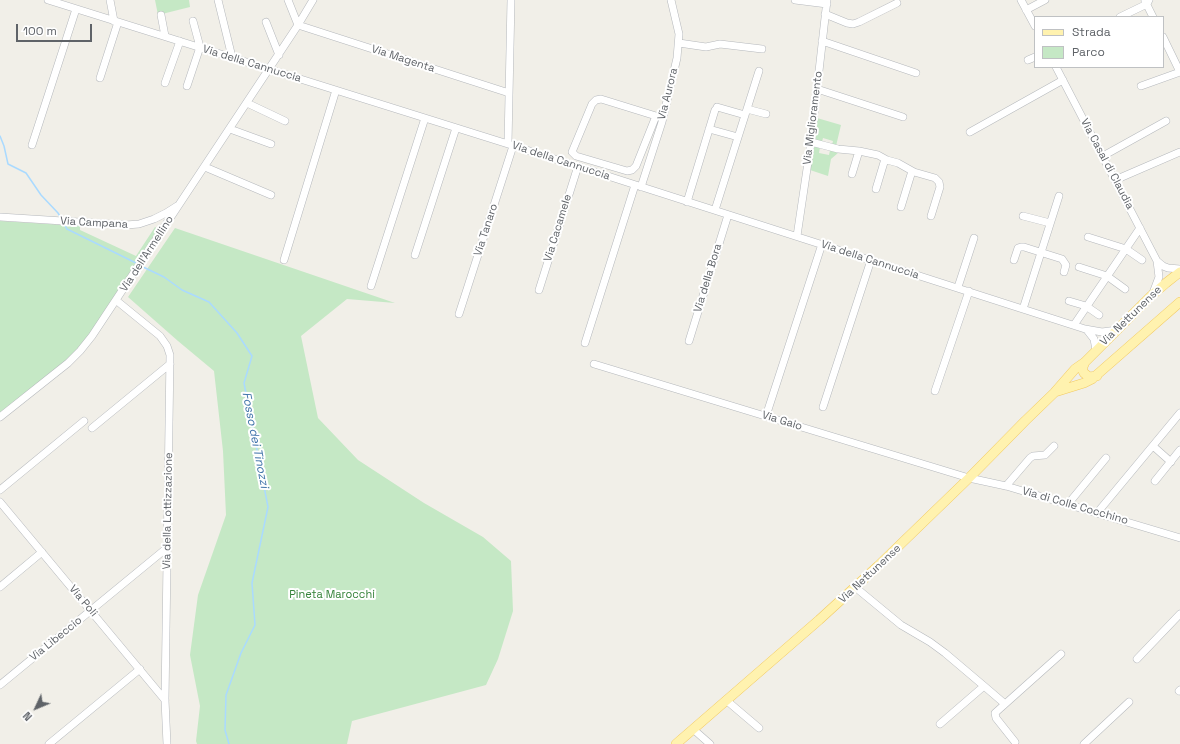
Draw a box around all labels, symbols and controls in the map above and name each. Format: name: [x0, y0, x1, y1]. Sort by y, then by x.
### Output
scale bar: [18, 16, 94, 42]
legend: [1034, 16, 1164, 68]
text: 100 m: [23, 23, 57, 39]
text: Strada: [1072, 24, 1111, 40]
street label: Via della Cannuccia: [201, 43, 303, 85]
street label: Via Magenta: [370, 43, 436, 75]
text: Parco: [1072, 44, 1105, 60]
street label: Via Aurora: [655, 67, 681, 121]
street label: Via Miglioramento: [801, 70, 825, 166]
street label: Via Casal di Claudia: [1077, 116, 1137, 212]
street label: Via della Cannuccia: [510, 139, 612, 183]
street label: Via Cacamele: [541, 193, 575, 263]
street label: Via Tanaro: [471, 202, 501, 258]
street label: Via dell'Armellino: [117, 213, 177, 295]
street label: Via Campana: [60, 215, 128, 231]
street label: Via della Cannuccia: [819, 238, 921, 282]
street label: Via della Bora: [691, 242, 725, 314]
street label: Via Nettunense: [1098, 283, 1164, 349]
water label: Fosso dei Tinozzi: [239, 391, 271, 489]
street label: Via Gaio: [760, 409, 804, 433]
street label: Via della Lottizzazione: [160, 452, 176, 570]
street label: Via di Colle Cocchino: [1020, 485, 1130, 527]
street label: Via Nettunense: [836, 542, 904, 606]
street label: Via Poli: [66, 582, 100, 620]
park label: Pineta Marocchi: [289, 588, 375, 602]
street label: Via Libeccio: [27, 614, 85, 664]
north arrow: [16, 688, 56, 728]
text: N: [20, 709, 35, 724]

